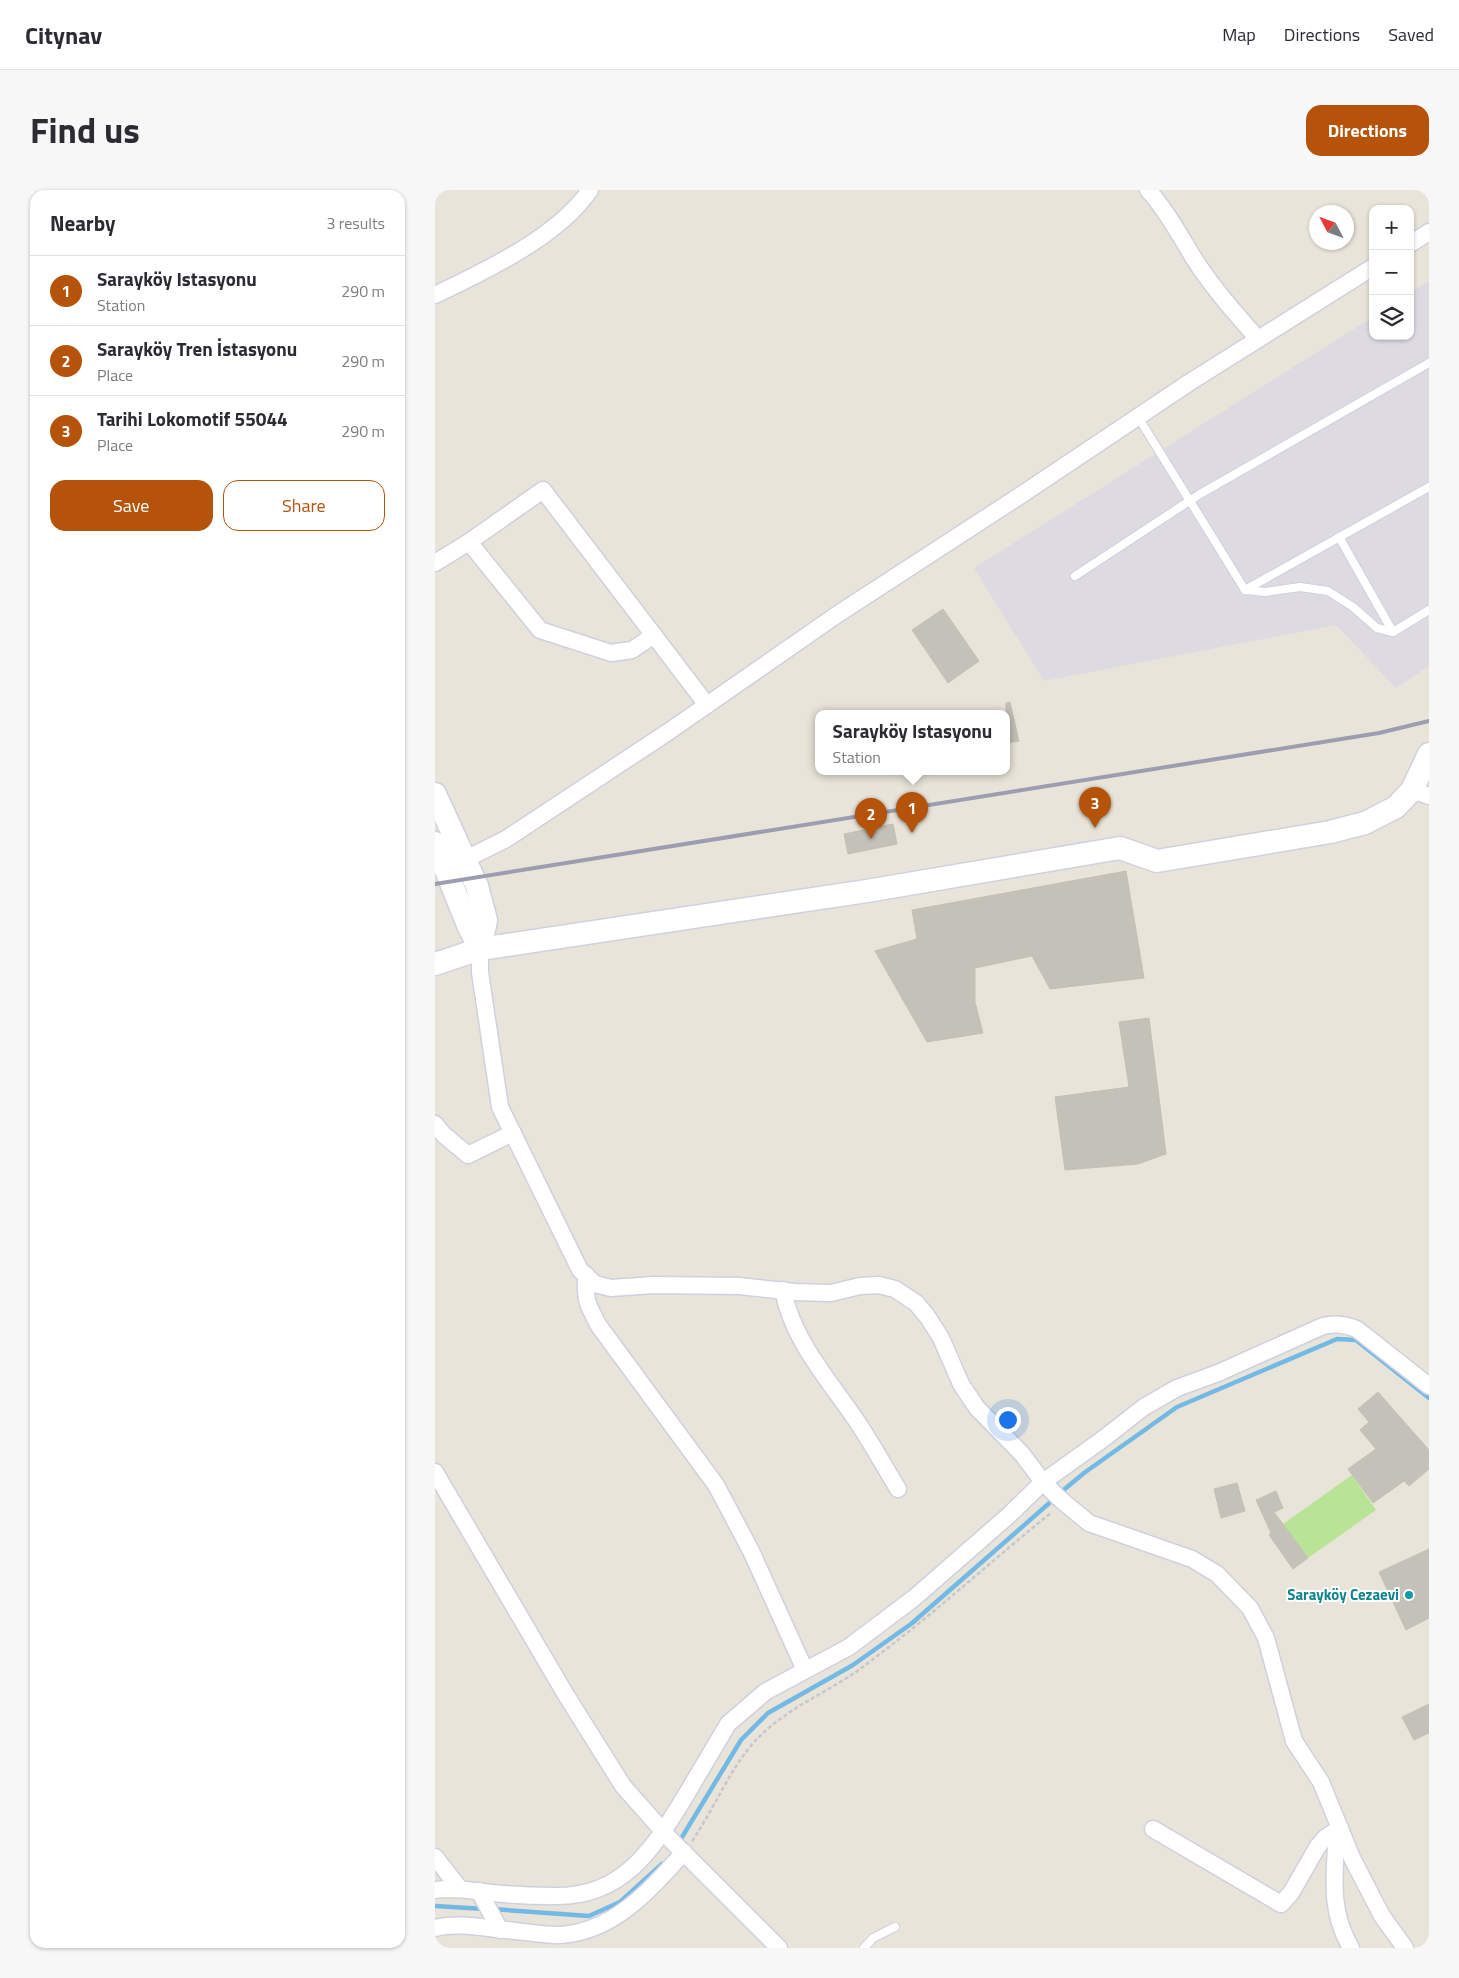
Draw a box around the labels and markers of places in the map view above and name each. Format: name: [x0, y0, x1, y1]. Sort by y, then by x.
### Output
pin: 3: [1079, 787, 1111, 828]
pin: 1: [896, 792, 928, 833]
pin: 2: [855, 798, 887, 839]
place label: Sarayköy Cezaevi: [1287, 1583, 1399, 1606]
marker: Sarayköy Cezaevi: [1403, 1589, 1415, 1601]

